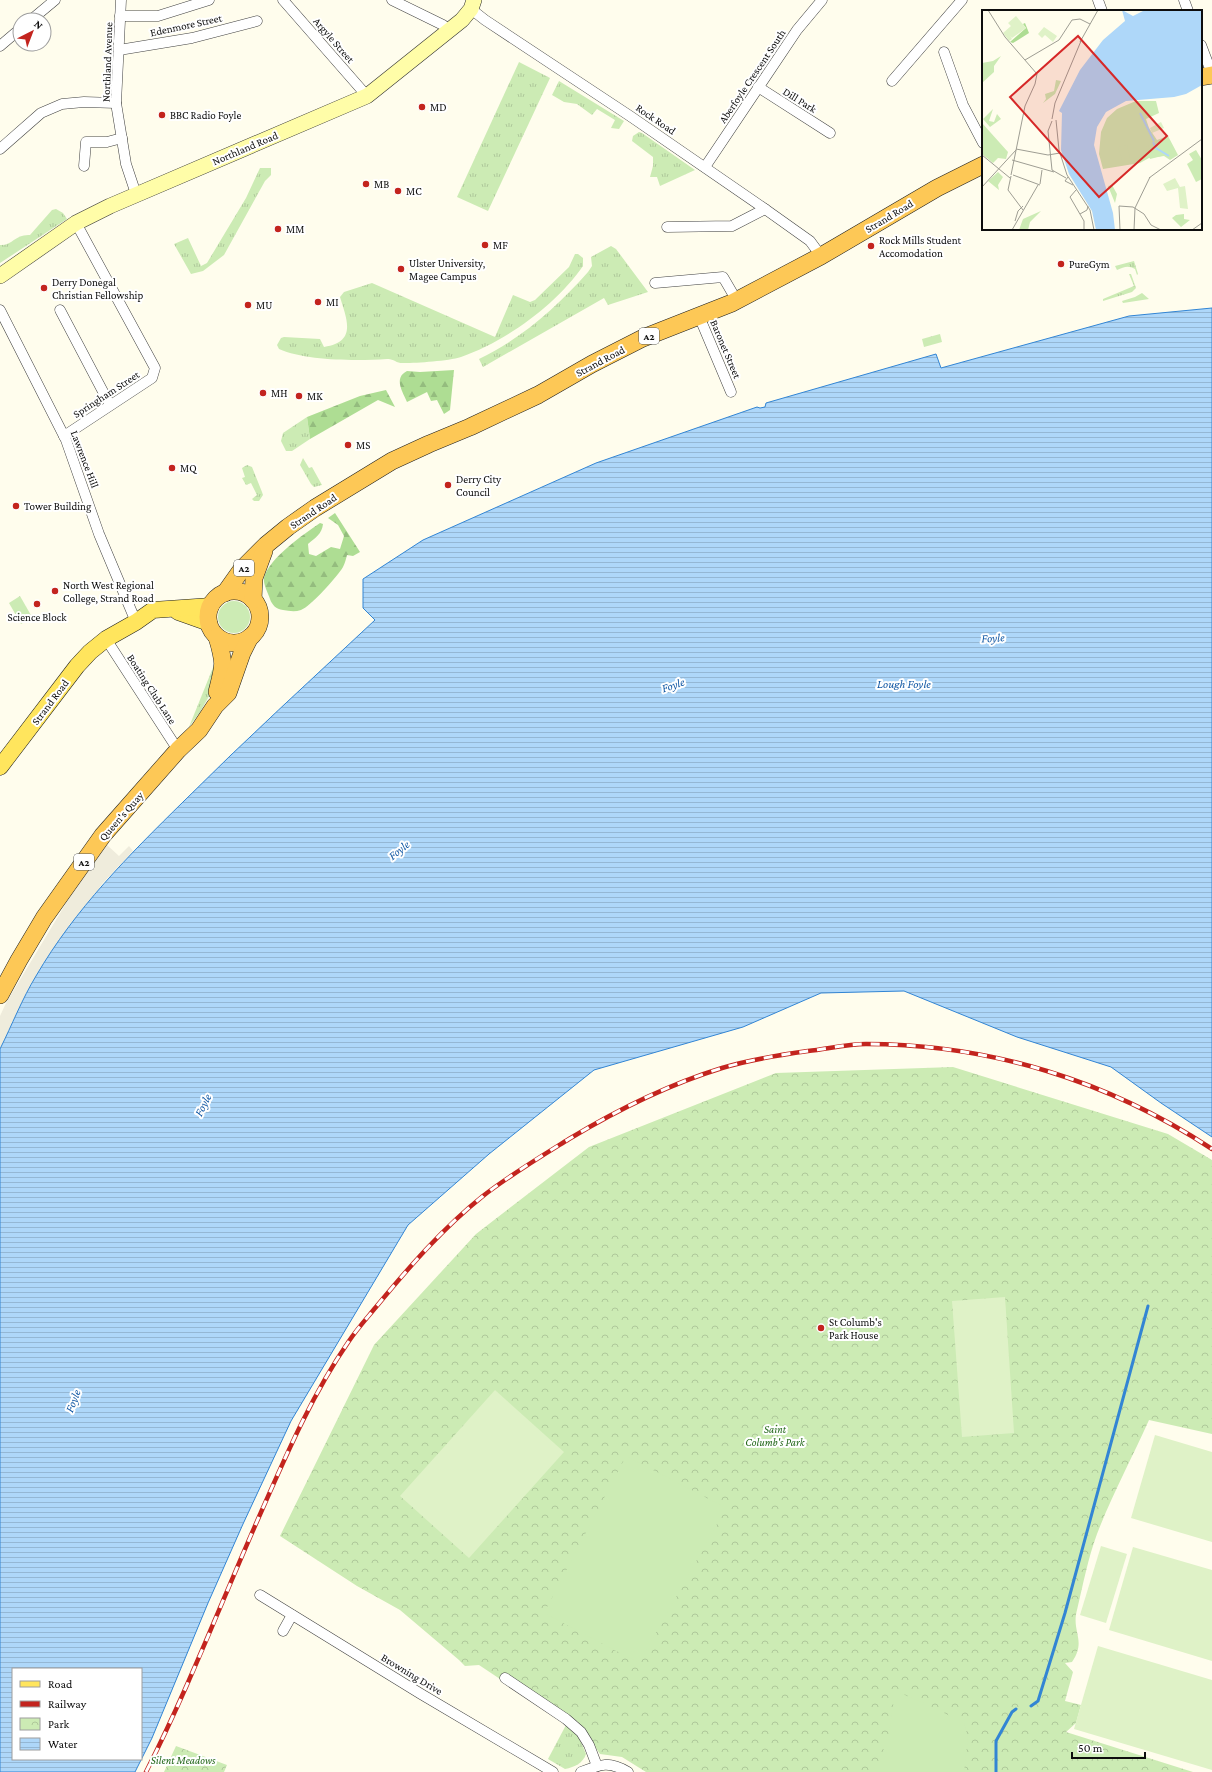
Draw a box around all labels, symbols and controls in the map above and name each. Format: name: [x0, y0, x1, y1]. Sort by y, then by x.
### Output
inset map: [982, 10, 1202, 230]
street label: Edenmore Street: [149, 11, 223, 38]
north arrow: [12, 12, 52, 52]
street label: Argyle Street: [310, 15, 357, 66]
text: N: [32, 18, 46, 32]
street label: Northland Avenue: [100, 22, 114, 102]
street label: Aberfoyle Crescent South: [716, 27, 789, 126]
street label: Dill Park: [781, 85, 820, 115]
place label: MD: [430, 101, 446, 113]
street label: Rock Road: [634, 101, 678, 137]
marker: MD: [417, 102, 427, 112]
place label: BBC Radio Foyle: [170, 109, 241, 122]
marker: BBC Radio Foyle: [157, 110, 167, 120]
street label: Northland Road: [210, 129, 280, 167]
place label: MB: [374, 178, 389, 190]
marker: MB: [361, 179, 371, 189]
place label: MC: [406, 185, 422, 197]
marker: MC: [393, 186, 403, 196]
street label: Strand Road: [863, 197, 915, 235]
place label: MM: [286, 223, 304, 235]
marker: MM: [273, 224, 283, 234]
place label: Rock Mills Student Accomodation: [879, 234, 962, 259]
place label: MF: [493, 239, 508, 251]
marker: MF: [480, 240, 490, 250]
marker: Rock Mills Student Accomodation: [866, 241, 876, 251]
place label: Ulster University, Magee Campus: [409, 257, 485, 283]
place label: PureGym: [1069, 258, 1110, 271]
marker: PureGym: [1056, 259, 1066, 269]
marker: Ulster University, Magee Campus: [396, 264, 406, 274]
place label: Derry Donegal Christian Fellowship: [52, 276, 143, 302]
marker: Derry Donegal Christian Fellowship: [39, 283, 49, 293]
place label: MI: [326, 296, 338, 308]
marker: MI: [313, 297, 323, 307]
place label: MU: [256, 299, 272, 311]
marker: MU: [243, 300, 253, 310]
street label: Baronet Street: [708, 318, 744, 380]
road number: A2: [639, 328, 659, 344]
street label: Strand Road: [574, 343, 627, 379]
street label: Springham Street: [71, 368, 142, 421]
place label: MH: [271, 387, 287, 399]
marker: MH: [258, 388, 268, 398]
place label: MK: [307, 390, 323, 402]
marker: MK: [294, 391, 304, 401]
street label: Lawrence Hill: [69, 429, 101, 489]
place label: MS: [356, 439, 370, 451]
marker: MS: [343, 440, 353, 450]
place label: MQ: [180, 462, 197, 474]
marker: MQ: [167, 463, 177, 473]
place label: Derry City Council: [456, 473, 502, 498]
marker: Derry City Council: [443, 480, 453, 490]
street label: Strand Road: [287, 491, 339, 531]
place label: Tower Building: [24, 500, 92, 513]
marker: Tower Building: [11, 501, 21, 511]
road number: A2: [234, 560, 254, 576]
place label: North West Regional College, Strand Road: [63, 579, 154, 605]
marker: North West Regional College, Strand Road: [50, 586, 60, 596]
marker: Science Block: [32, 599, 42, 609]
place label: Science Block: [8, 611, 67, 623]
water label: Foyle: [981, 630, 1005, 646]
street label: Boating Club Lane: [124, 652, 179, 727]
water label: Foyle: [660, 675, 687, 695]
street label: Strand Road: [29, 677, 71, 727]
water label: Lough Foyle: [877, 677, 931, 691]
street label: Queen's Quay: [96, 788, 147, 844]
water label: Foyle: [386, 837, 413, 863]
road number: A2: [74, 854, 94, 870]
water label: Foyle: [191, 1091, 215, 1119]
place label: St Columb's Park House: [829, 1316, 882, 1341]
marker: St Columb's Park House: [816, 1323, 826, 1333]
water label: Foyle: [62, 1387, 84, 1414]
park label: Saint Columb's Park: [745, 1423, 806, 1448]
street label: Browning Drive: [379, 1651, 445, 1698]
legend: [12, 1668, 142, 1760]
text: Road: [48, 1677, 73, 1691]
text: Railway: [48, 1697, 87, 1711]
text: Park: [48, 1717, 70, 1731]
scale bar: [1072, 1734, 1145, 1760]
text: Water: [48, 1737, 78, 1751]
text: 50 m: [1078, 1741, 1103, 1755]
park label: Silent Meadows: [151, 1754, 216, 1766]

